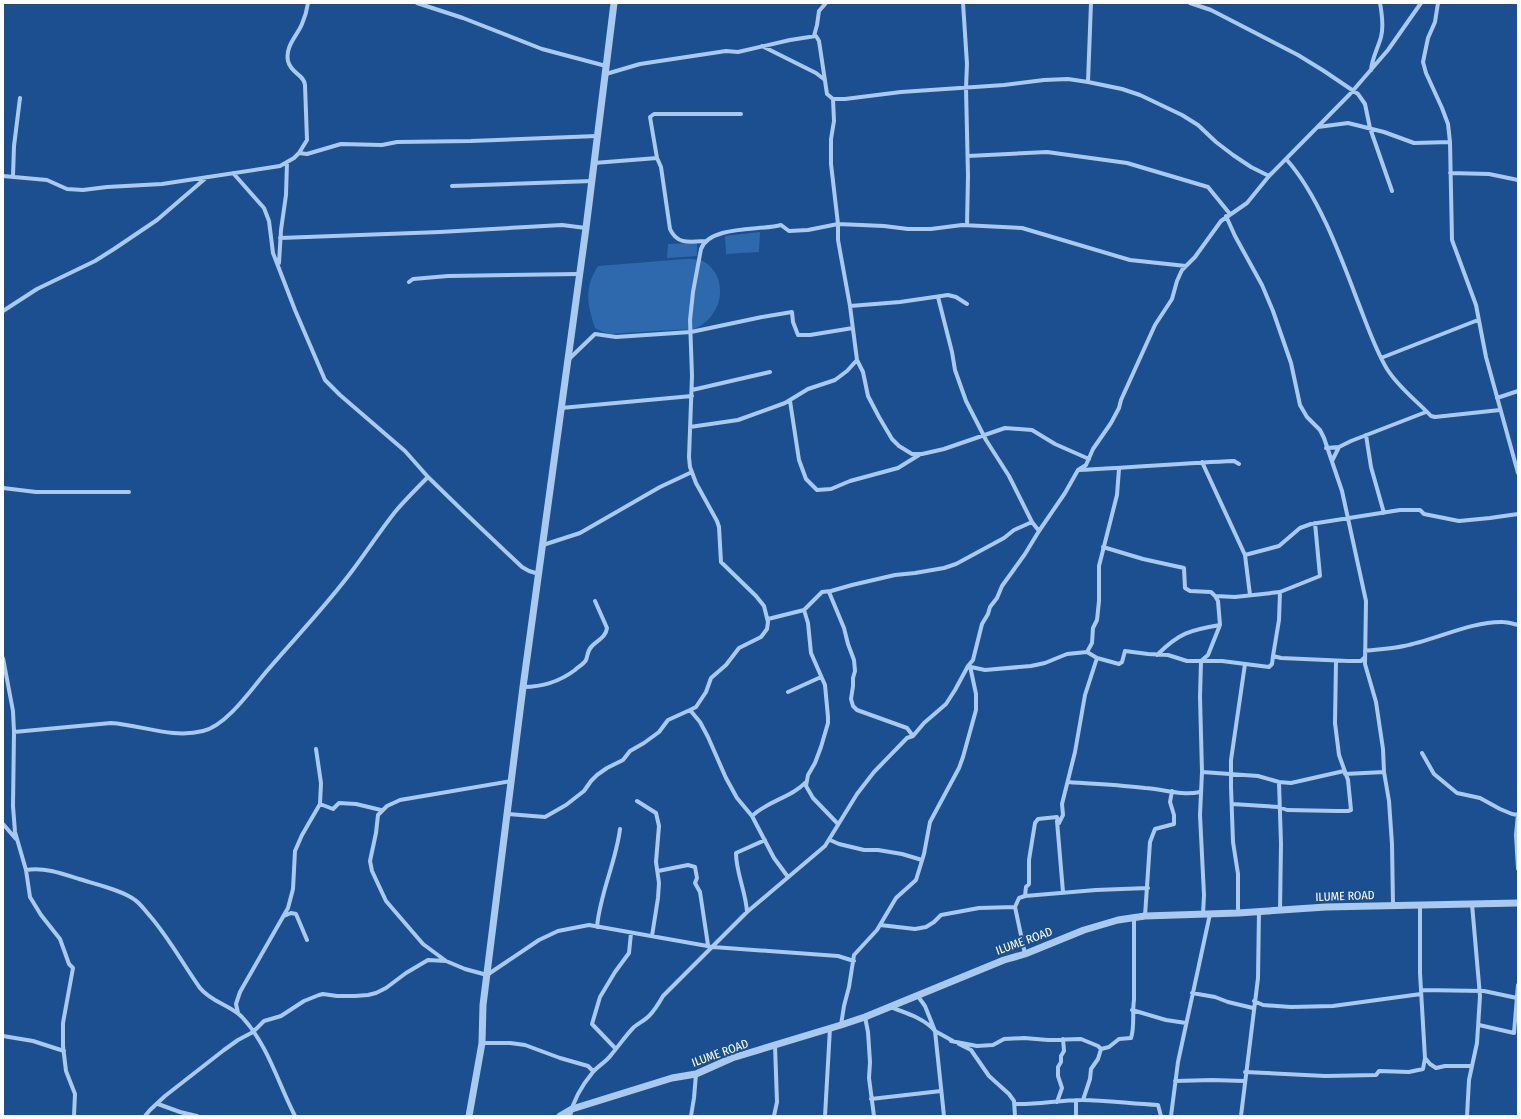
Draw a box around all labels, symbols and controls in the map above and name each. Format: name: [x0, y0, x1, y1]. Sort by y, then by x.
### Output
street label: ILUME ROAD: [1315, 888, 1375, 904]
street label: ILUME ROAD: [994, 924, 1054, 958]
street label: ILUME ROAD: [690, 1036, 750, 1070]

